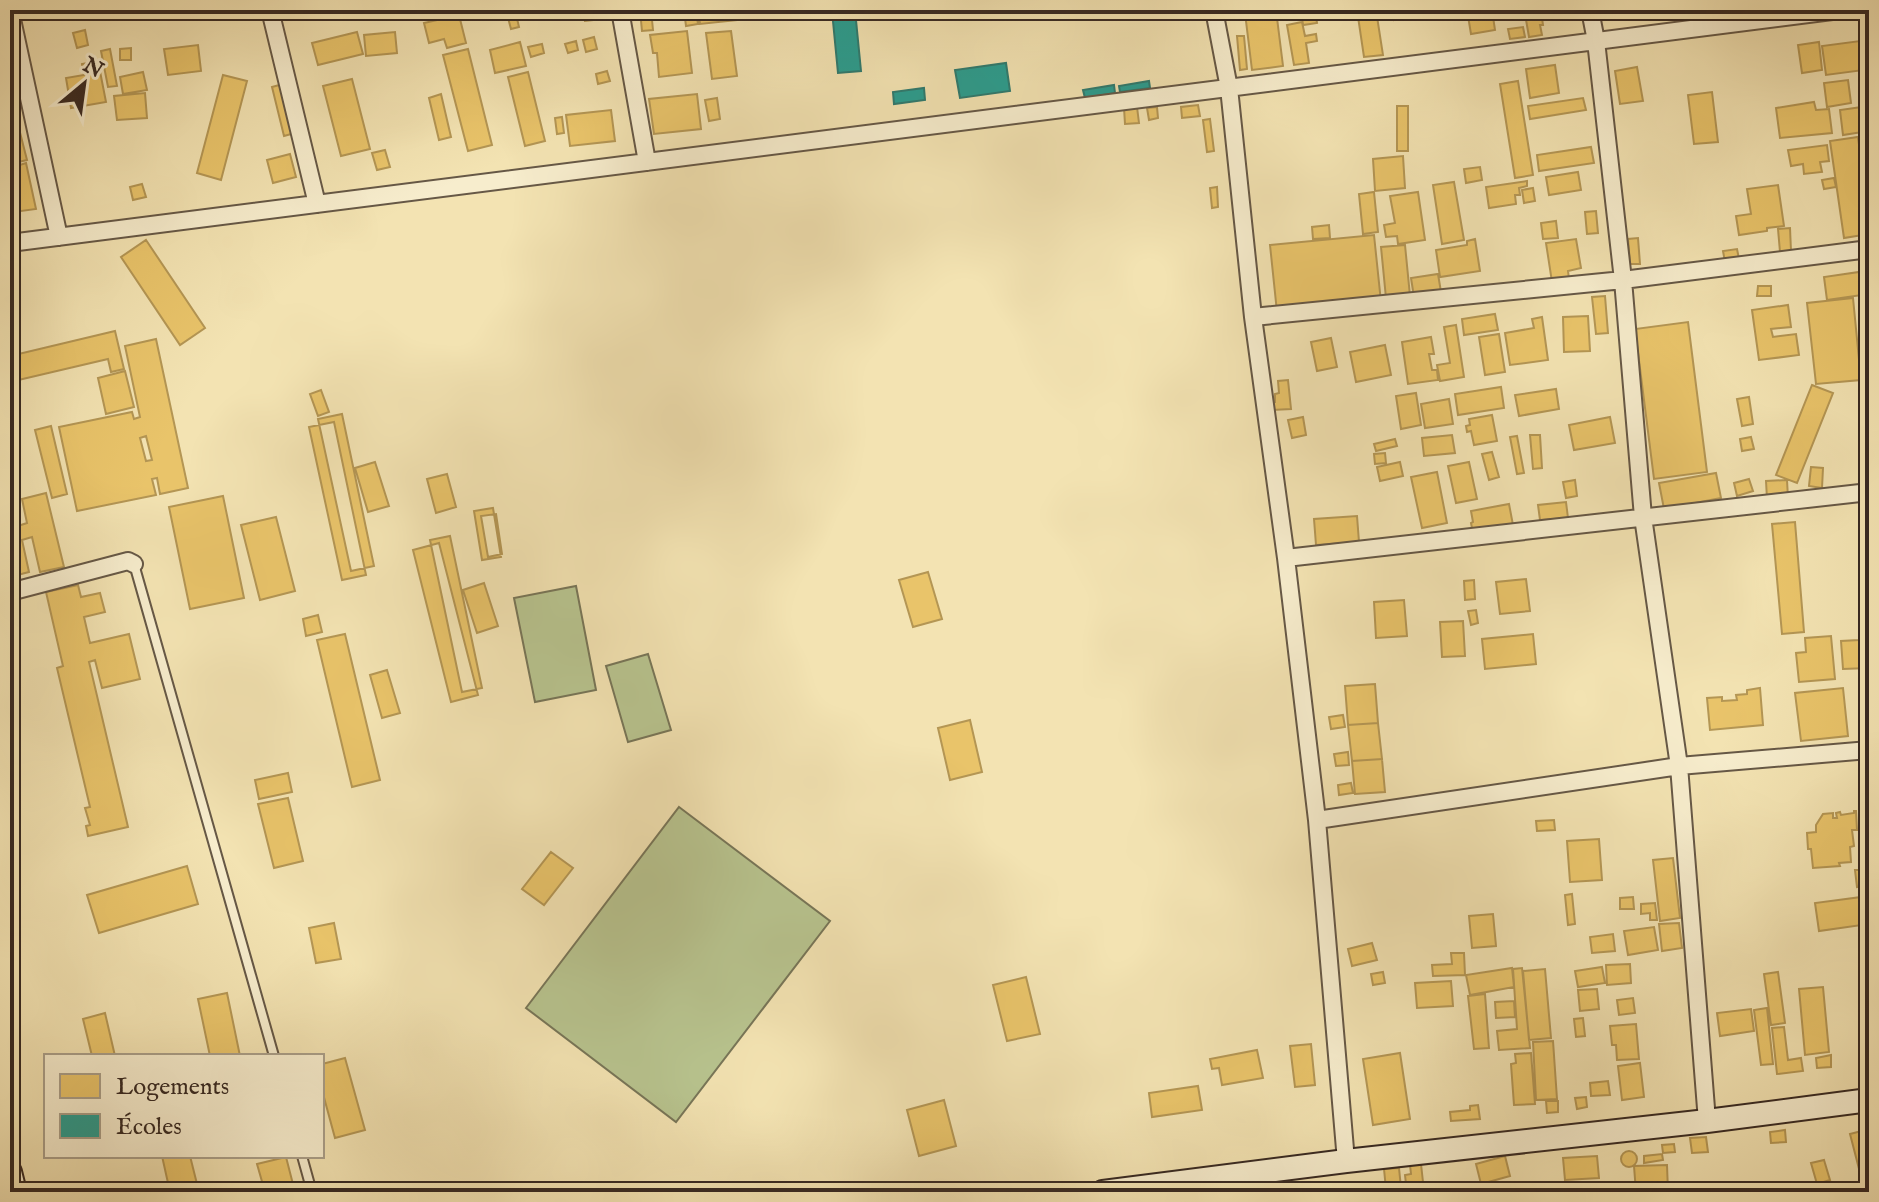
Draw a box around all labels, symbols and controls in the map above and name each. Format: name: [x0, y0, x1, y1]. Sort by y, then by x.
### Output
north arrow: [44, 44, 124, 124]
text: N: [77, 51, 108, 85]
legend: [44, 1054, 324, 1158]
text: Logements: [116, 1072, 229, 1103]
text: Écoles: [116, 1112, 182, 1143]

